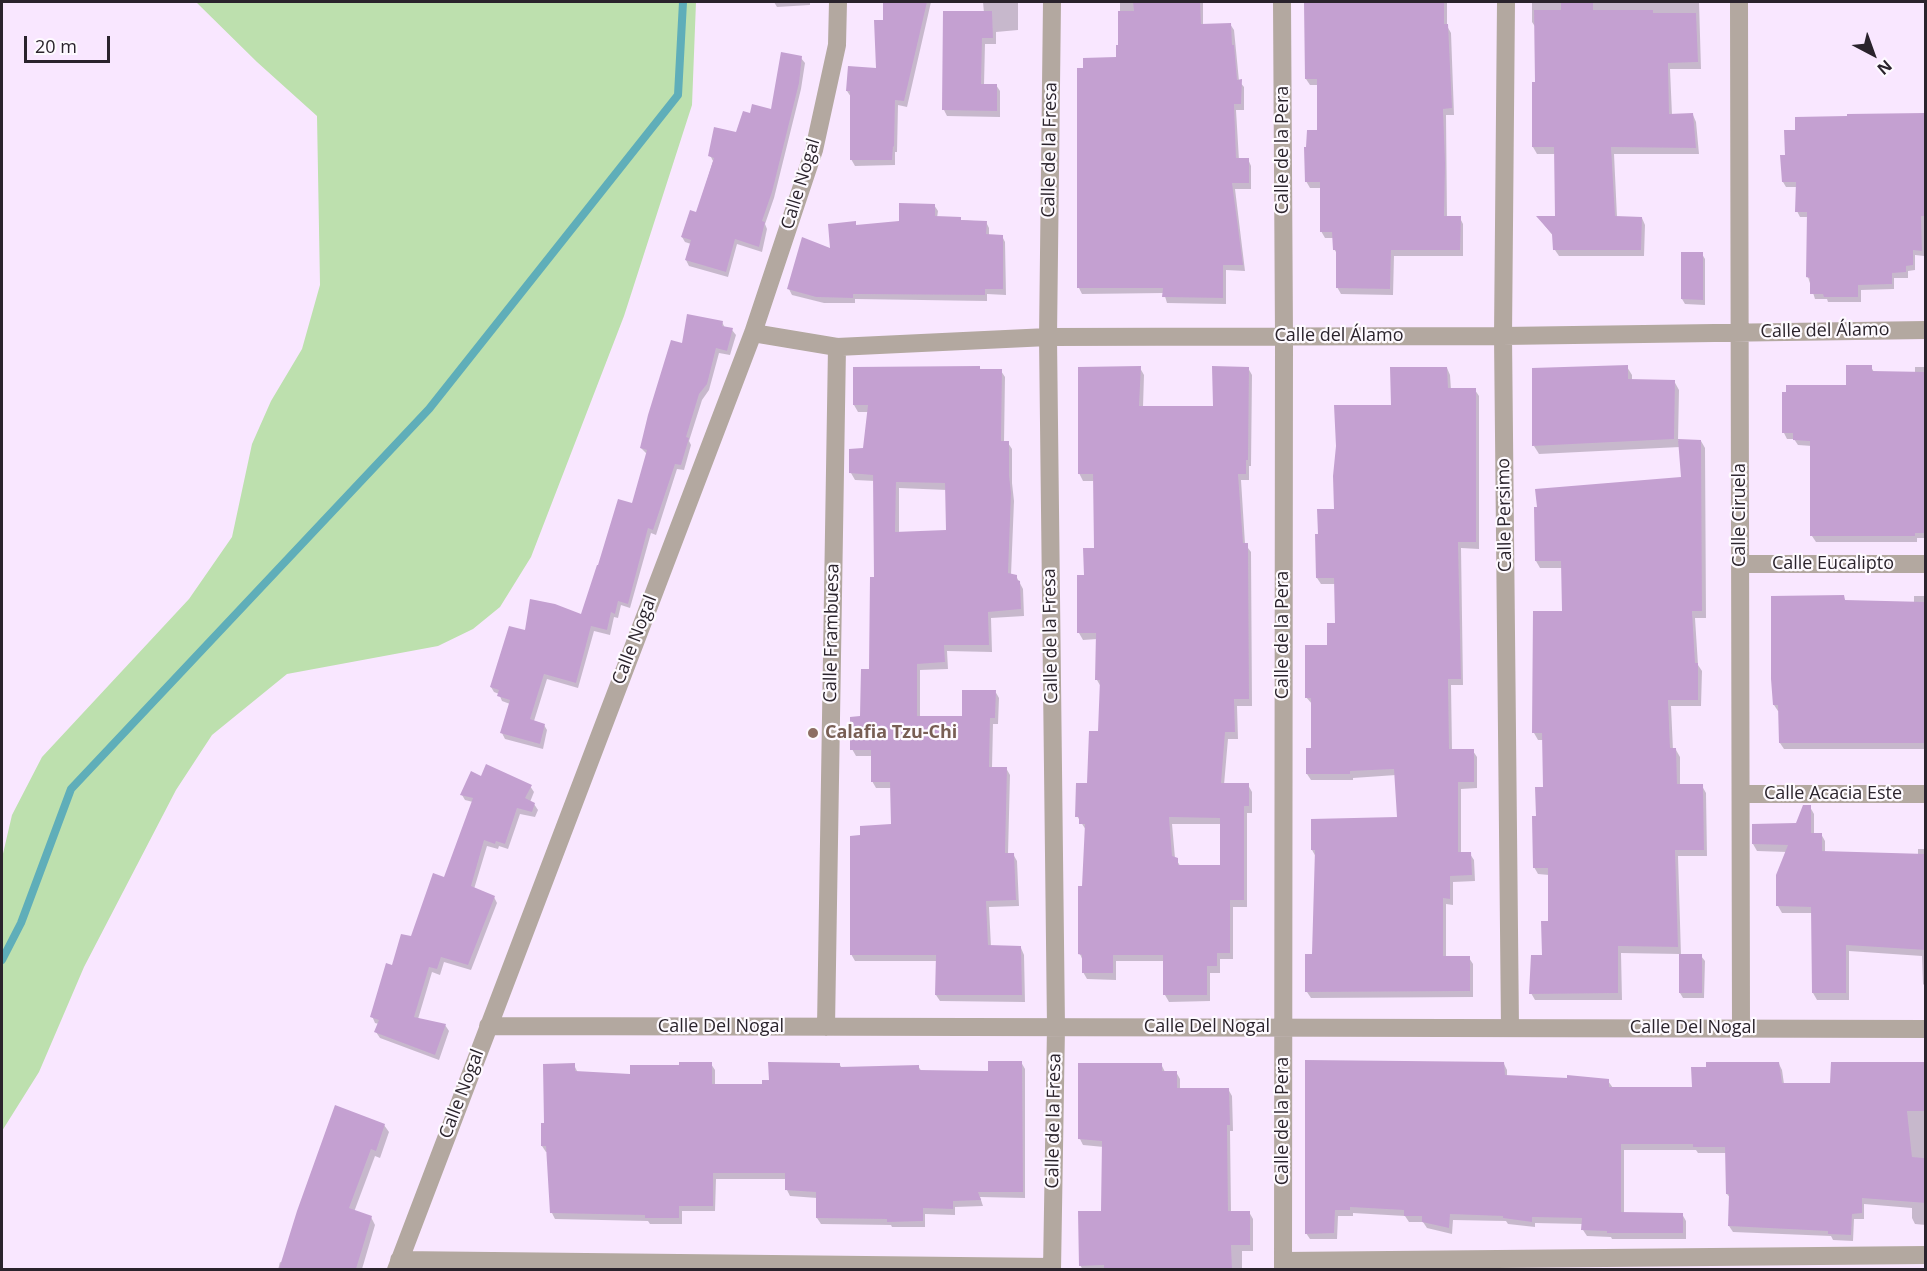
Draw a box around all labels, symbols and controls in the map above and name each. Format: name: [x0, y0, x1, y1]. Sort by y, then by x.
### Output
scale bar: [27, 24, 112, 62]
north arrow: [1843, 24, 1903, 84]
text: 20 m: [35, 34, 77, 58]
text: N: [1873, 55, 1897, 80]
street label: Calle de la Fresa: [1038, 82, 1062, 218]
street label: Calle de la Pera: [1272, 86, 1294, 214]
street label: Calle Nogal: [777, 136, 825, 232]
street label: Calle del Álamo: [1760, 319, 1890, 343]
street label: Calle del Álamo: [1275, 325, 1403, 347]
street label: Calle Persimo: [1493, 458, 1517, 572]
street label: Calle Ciruela: [1729, 463, 1751, 567]
street label: Calle Eucalipto: [1772, 553, 1894, 575]
street label: Calle Frambuesa: [820, 563, 844, 703]
street label: Calle de la Fresa: [1039, 568, 1063, 704]
street label: Calle de la Pera: [1272, 571, 1294, 699]
street label: Calle Nogal: [608, 592, 662, 688]
place label: Calafia Tzu-Chi: [825, 722, 957, 744]
marker: Calafia Tzu-Chi: [806, 726, 820, 740]
street label: Calle Acacia Este: [1764, 783, 1902, 805]
street label: Calle Del Nogal: [658, 1016, 784, 1038]
street label: Calle Del Nogal: [1144, 1016, 1270, 1038]
street label: Calle Del Nogal: [1630, 1017, 1756, 1039]
street label: Calle Nogal: [435, 1046, 489, 1142]
street label: Calle de la Fresa: [1042, 1053, 1066, 1189]
street label: Calle de la Pera: [1272, 1057, 1294, 1185]

